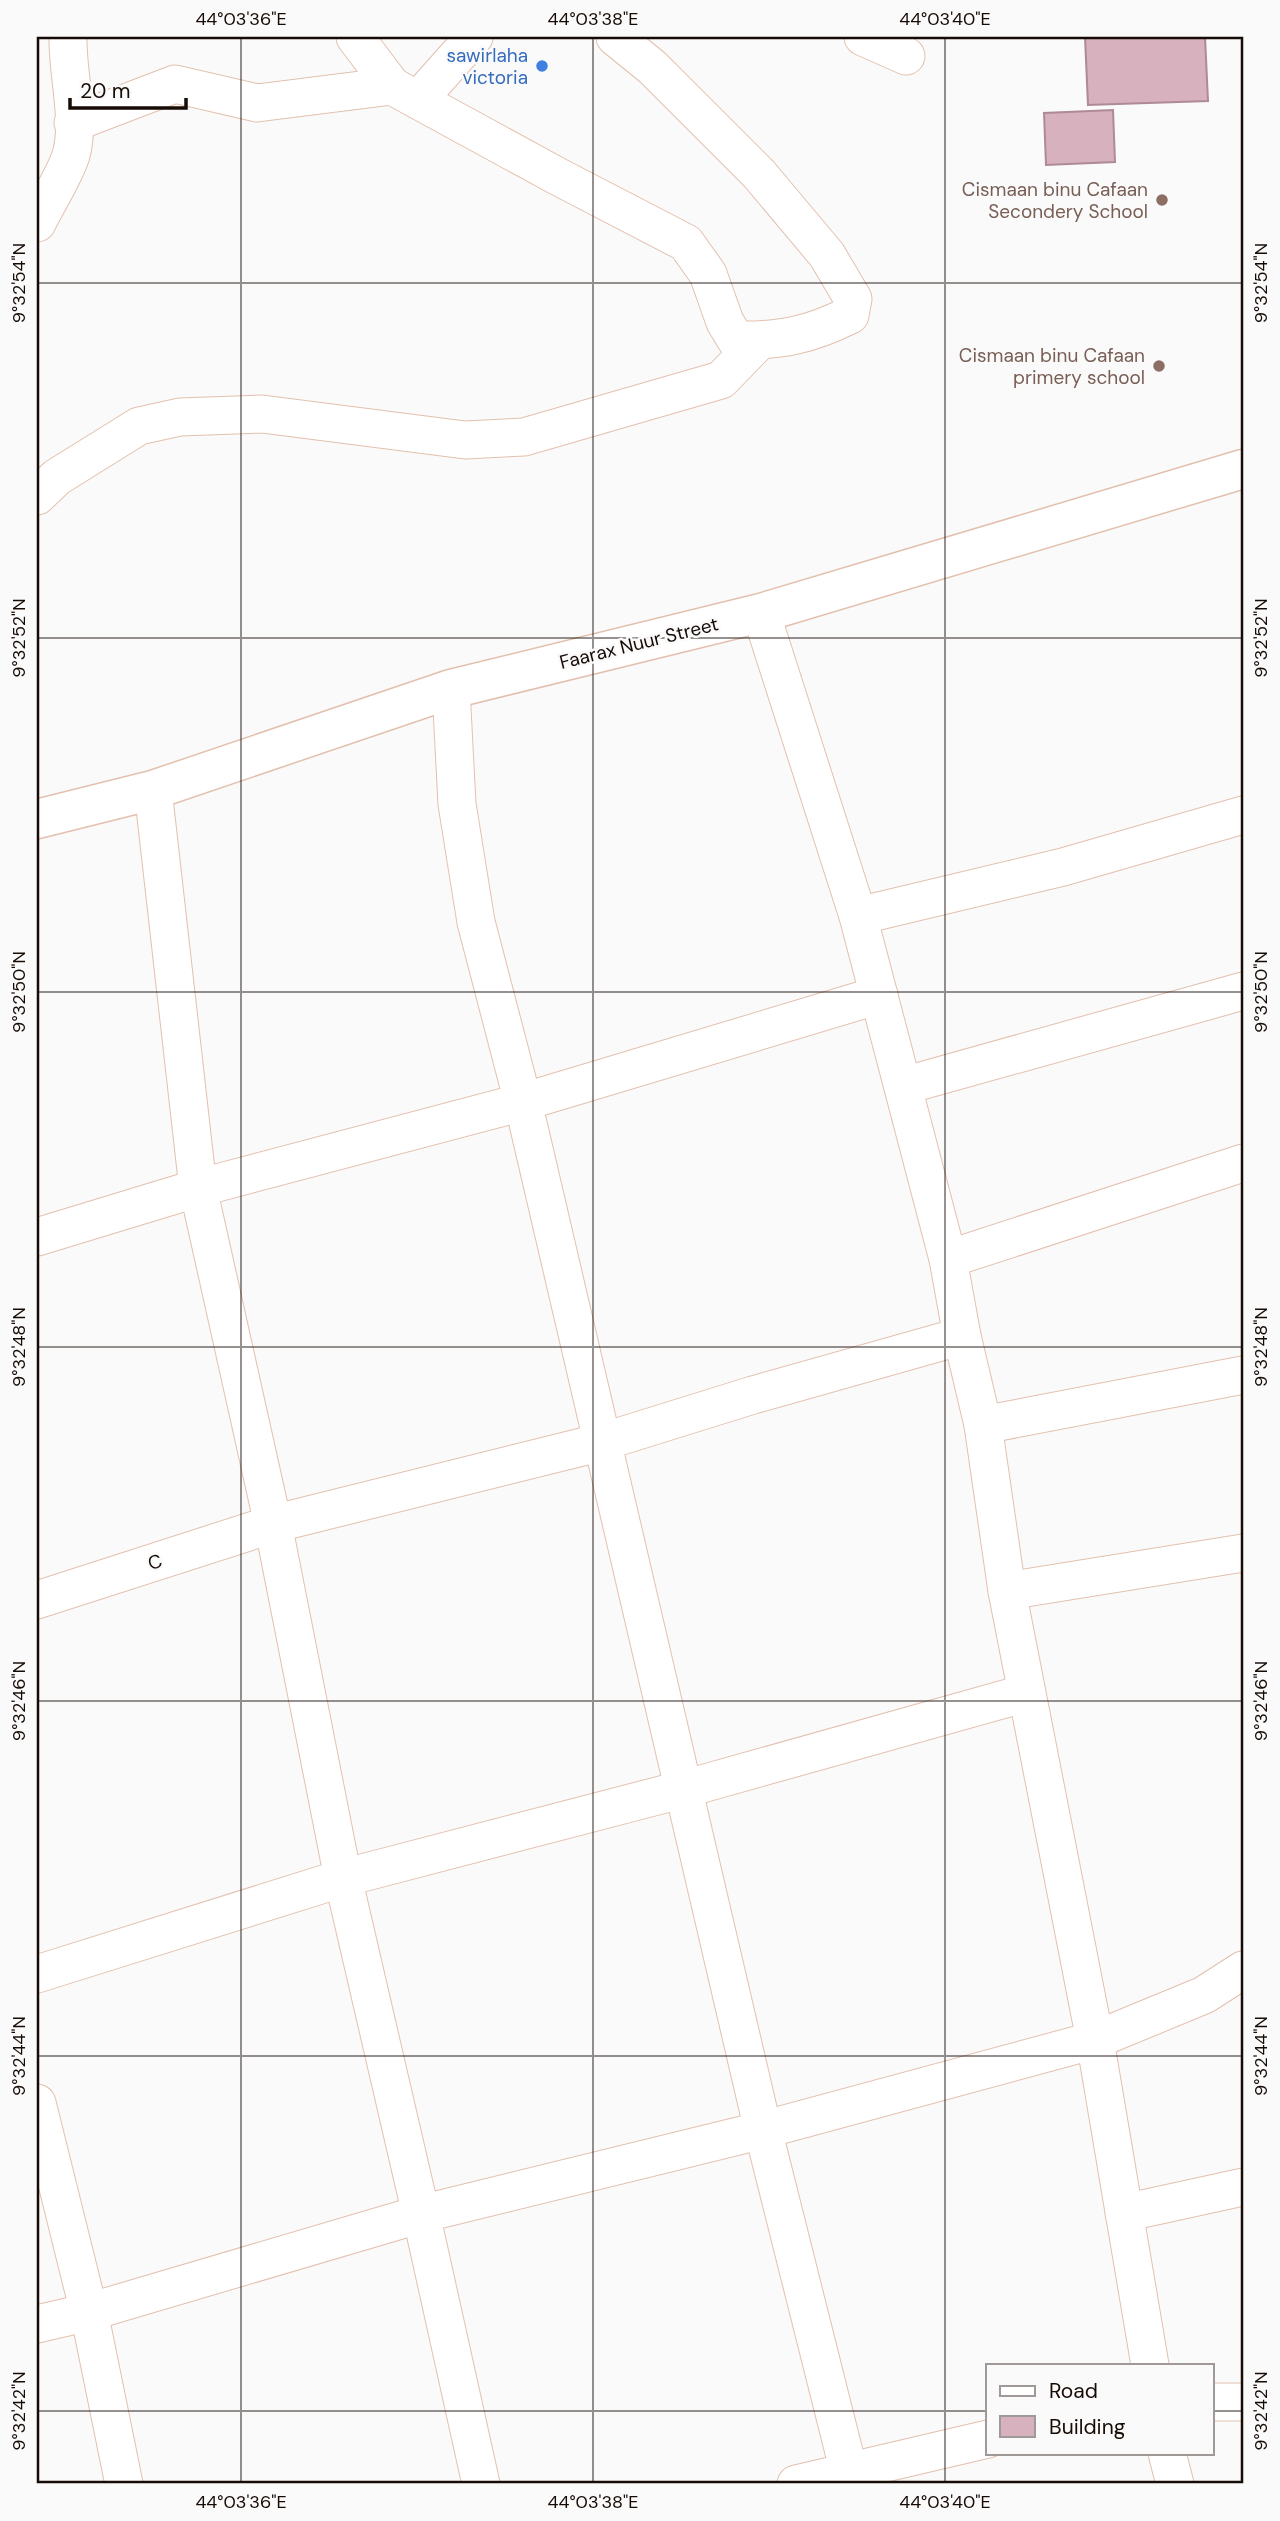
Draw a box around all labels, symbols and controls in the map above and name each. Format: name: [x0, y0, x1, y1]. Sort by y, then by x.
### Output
text: 44°03'36"E: [195, 7, 287, 31]
text: 44°03'38"E: [548, 7, 638, 31]
text: 44°03'40"E: [899, 7, 991, 31]
place label: sawirlaha victoria: [446, 43, 528, 90]
marker: sawirlaha victoria: [534, 58, 550, 74]
scale bar: [70, 66, 186, 110]
text: 20 m: [80, 77, 131, 105]
place label: Cismaan binu Cafaan Secondery School: [962, 177, 1148, 224]
marker: Cismaan binu Cafaan Secondery School: [1154, 192, 1170, 208]
text: 9°32'54"N: [7, 243, 31, 323]
text: 9°32'54"N: [1249, 243, 1273, 323]
place label: Cismaan binu Cafaan primery school: [959, 343, 1145, 390]
marker: Cismaan binu Cafaan primery school: [1151, 358, 1167, 374]
text: 9°32'52"N: [7, 598, 31, 678]
text: 9°32'52"N: [1249, 598, 1273, 678]
street label: Faarax Nuur Street: [557, 611, 721, 675]
text: 9°32'50"N: [7, 951, 31, 1033]
text: 9°32'50"N: [1249, 951, 1273, 1033]
text: 9°32'48"N: [7, 1307, 31, 1387]
text: 9°32'48"N: [1249, 1307, 1273, 1387]
street label: C: [145, 1548, 165, 1576]
text: 9°32'46"N: [7, 1661, 31, 1741]
text: 9°32'46"N: [1249, 1661, 1273, 1741]
text: 9°32'44"N: [7, 2016, 31, 2096]
text: 9°32'44"N: [1249, 2016, 1273, 2096]
legend: [986, 2364, 1214, 2454]
text: 9°32'42"N: [7, 2371, 31, 2451]
text: 9°32'42"N: [1249, 2371, 1273, 2451]
text: Road: [1049, 2377, 1098, 2405]
text: Building: [1049, 2413, 1126, 2441]
text: 44°03'36"E: [195, 2490, 287, 2514]
text: 44°03'38"E: [548, 2490, 638, 2514]
text: 44°03'40"E: [899, 2490, 991, 2514]

